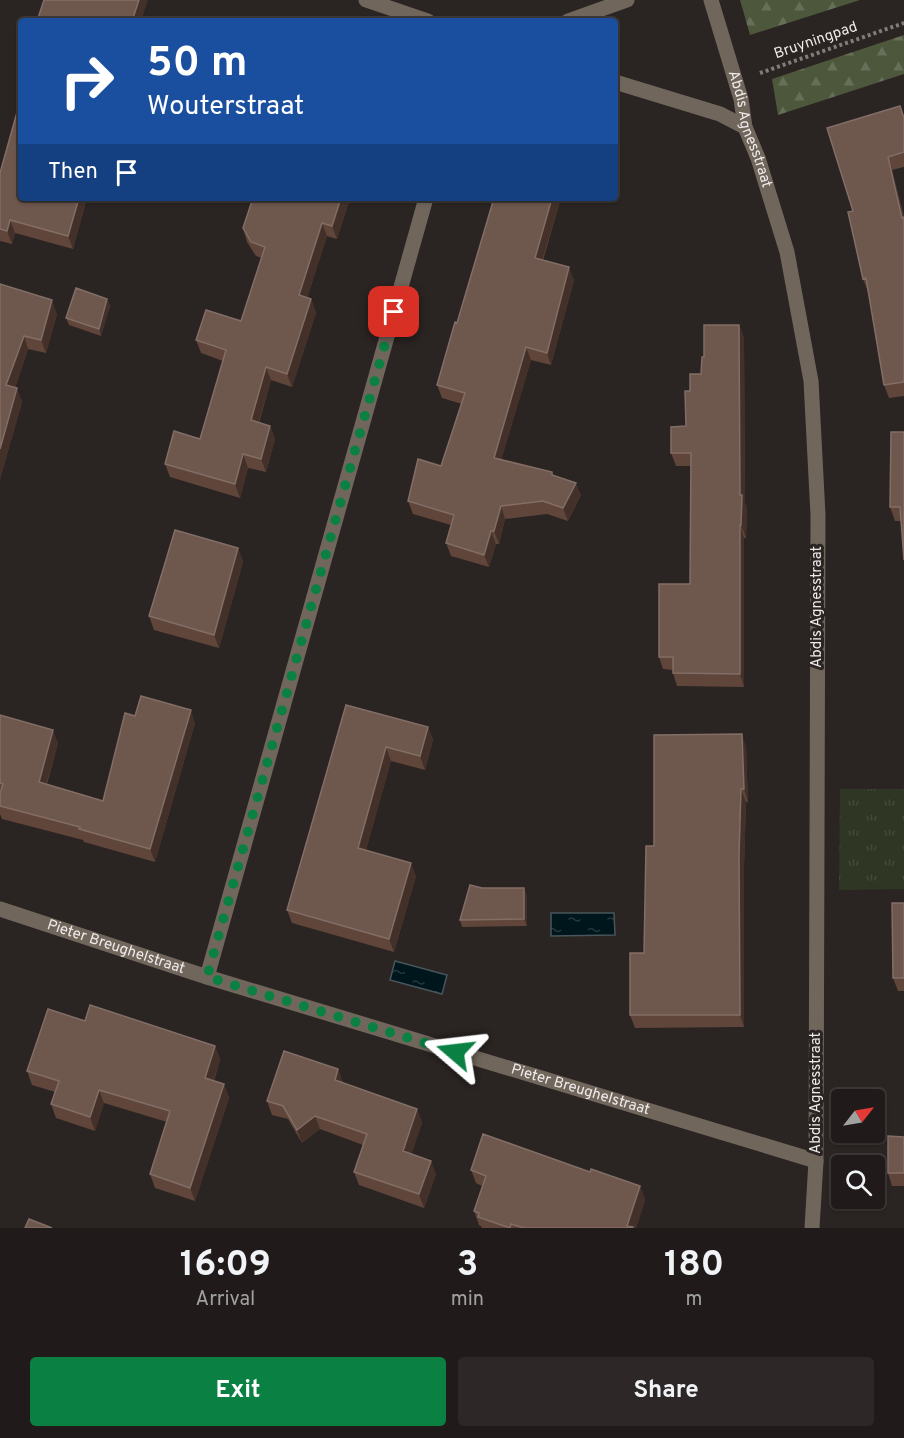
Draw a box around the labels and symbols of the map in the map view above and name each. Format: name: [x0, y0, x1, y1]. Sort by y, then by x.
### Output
street label: Bruyningpad: [772, 18, 860, 64]
street label: Abdis Agnesstraat: [723, 68, 776, 190]
pin: [368, 286, 419, 337]
street label: Abdis Agnesstraat: [808, 546, 827, 668]
street label: Pieter Breughelstraat: [45, 916, 187, 979]
position arrow: [423, 1020, 487, 1084]
street label: Abdis Agnesstraat: [807, 1032, 826, 1154]
street label: Pieter Breughelstraat: [509, 1060, 652, 1120]
north arrow: [831, 1089, 885, 1143]

